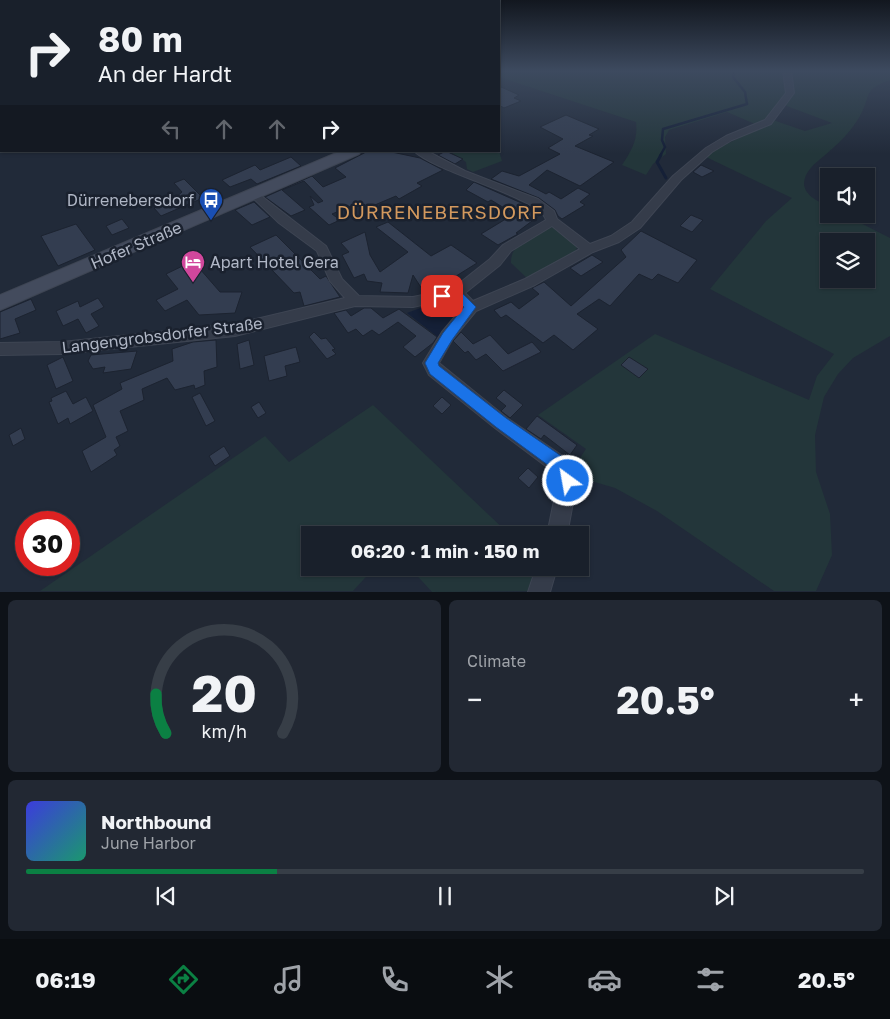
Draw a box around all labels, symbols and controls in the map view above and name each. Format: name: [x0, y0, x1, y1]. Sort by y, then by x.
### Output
text: 80 m: [98, 18, 183, 60]
icon: right: [15, 20, 80, 85]
text: An der Hardt: [98, 60, 232, 87]
icon: left: [157, 115, 185, 143]
icon: ahead: [210, 115, 238, 143]
icon: ahead: [263, 115, 291, 143]
icon: right: [316, 115, 344, 143]
map controls: [820, 168, 875, 288]
button: sound: [820, 168, 875, 223]
bus stop icon: Dürrenebersdorf: [198, 187, 224, 221]
place label: Dürrenebersdorf: [67, 190, 194, 210]
district label: DÜRRENEBERSDORF: [337, 200, 543, 223]
street label: Hofer Straße: [88, 217, 184, 273]
button: layers: [820, 233, 875, 288]
hotel icon: Apart Hotel Gera: [180, 249, 206, 283]
place label: Apart Hotel Gera: [210, 252, 339, 272]
pin: [421, 275, 463, 317]
icon: arrive: [428, 282, 456, 310]
street label: Langengrobsdorfer Straße: [60, 313, 264, 357]
position arrow: [541, 454, 593, 506]
speed limit sign: 30: [15, 511, 80, 576]
text: 06:20 · 1 min · 150 m: [351, 539, 539, 562]
text: Climate: [467, 651, 526, 671]
text: 20: [192, 661, 257, 723]
text: 20.5°: [616, 677, 715, 722]
text: −: [467, 683, 482, 716]
text: +: [849, 683, 864, 716]
text: km/h: [202, 720, 247, 742]
text: Northbound: [101, 810, 211, 833]
text: June Harbor: [101, 833, 196, 853]
icon: previous: [152, 882, 180, 910]
icon: pause: [431, 882, 459, 910]
icon: next: [710, 882, 738, 910]
icon: directions: [166, 962, 201, 997]
icon: music: [271, 962, 306, 997]
icon: phone: [377, 962, 412, 997]
icon: climate: [482, 962, 517, 997]
icon: car: [587, 962, 622, 997]
icon: filters: [693, 962, 728, 997]
text: 06:19: [35, 966, 96, 993]
text: 20.5°: [798, 966, 855, 993]

